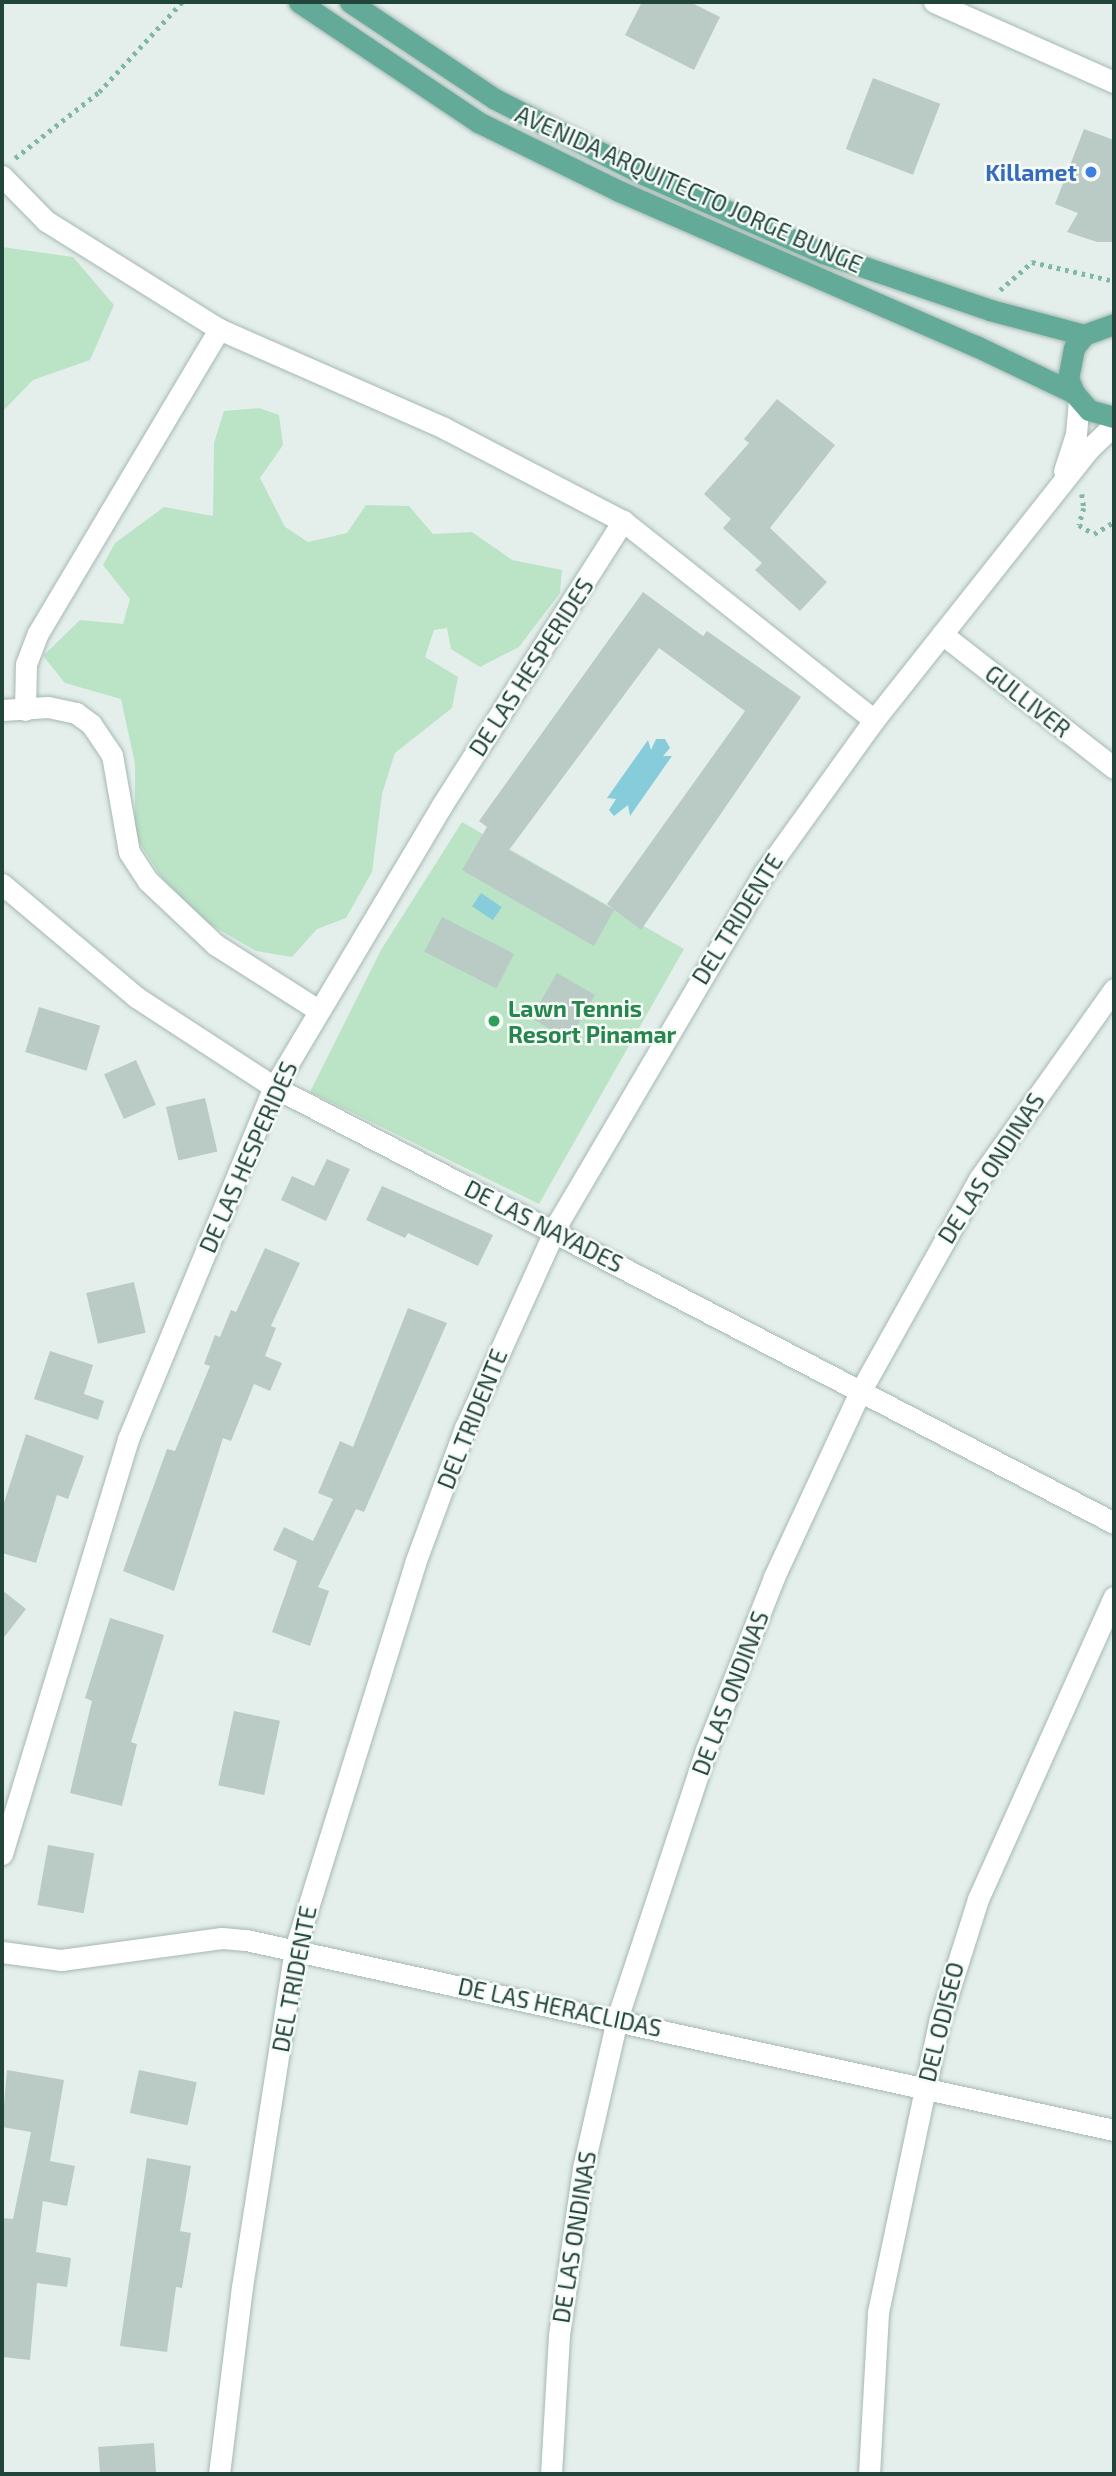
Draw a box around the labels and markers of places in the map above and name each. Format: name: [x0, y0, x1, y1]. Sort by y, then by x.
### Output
place label: Killamet: [985, 158, 1077, 186]
marker: Killamet: [1083, 164, 1099, 180]
place label: Lawn Tennis Resort Pinamar: [508, 994, 676, 1048]
marker: Lawn Tennis Resort Pinamar: [486, 1013, 502, 1029]

